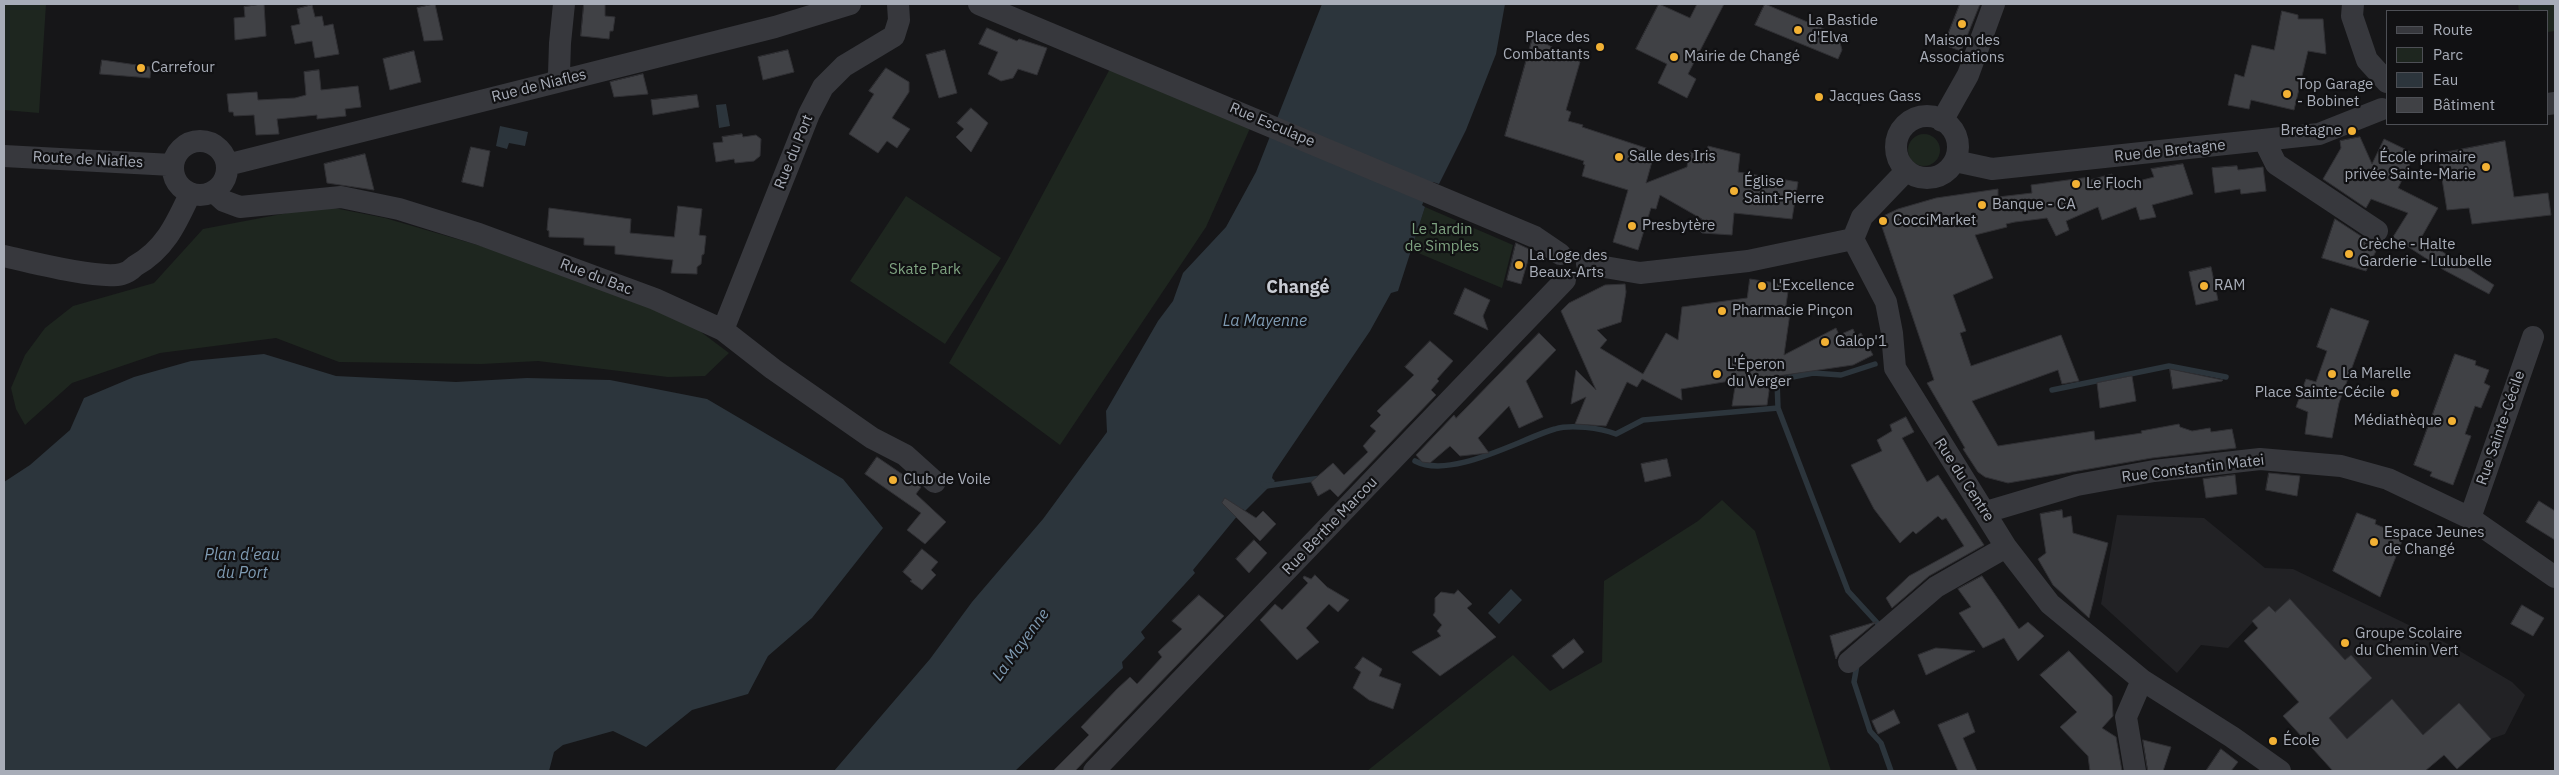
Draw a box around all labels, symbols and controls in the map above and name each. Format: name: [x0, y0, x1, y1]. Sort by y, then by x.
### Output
legend: [2386, 10, 2549, 125]
place label: La Bastide d'Elva: [1808, 12, 1878, 47]
marker: Maison des Associations: [1956, 18, 1968, 30]
text: Route: [2433, 20, 2473, 39]
marker: La Bastide d'Elva: [1792, 24, 1804, 36]
place label: Place des Combattants: [1503, 29, 1590, 64]
place label: Maison des Associations: [1919, 32, 2005, 67]
marker: Place des Combattants: [1594, 41, 1606, 53]
text: Parc: [2433, 45, 2463, 64]
place label: Mairie de Changé: [1684, 48, 1800, 66]
marker: Mairie de Changé: [1668, 51, 1680, 63]
place label: Carrefour: [151, 59, 215, 77]
marker: Carrefour: [135, 62, 147, 74]
street label: Rue de Niafles: [490, 66, 588, 106]
text: Eau: [2433, 70, 2458, 89]
place label: Top Garage - Bobinet: [2297, 76, 2373, 111]
place label: Jacques Gass: [1829, 88, 1921, 106]
marker: Top Garage - Bobinet: [2281, 88, 2293, 100]
marker: Jacques Gass: [1813, 91, 1825, 103]
text: Bâtiment: [2433, 95, 2495, 114]
street label: Rue Esculape: [1227, 99, 1317, 151]
street label: Rue du Port: [771, 112, 817, 192]
place label: Bretagne: [2281, 122, 2342, 140]
marker: Bretagne: [2346, 125, 2358, 137]
street label: Rue de Bretagne: [2113, 136, 2227, 166]
street label: Route de Niafles: [32, 148, 144, 172]
place label: Salle des Iris: [1629, 148, 1716, 166]
place label: École primaire privée Sainte-Marie: [2345, 149, 2476, 184]
marker: Salle des Iris: [1613, 151, 1625, 163]
marker: École primaire privée Sainte-Marie: [2480, 161, 2492, 173]
place label: Église Saint-Pierre: [1744, 173, 1824, 208]
place label: Le Floch: [2086, 175, 2142, 193]
marker: Le Floch: [2070, 178, 2082, 190]
marker: Église Saint-Pierre: [1728, 185, 1740, 197]
place label: Banque - CA: [1992, 196, 2076, 214]
marker: Banque - CA: [1976, 199, 1988, 211]
place label: CocciMarket: [1893, 212, 1976, 230]
marker: CocciMarket: [1877, 215, 1889, 227]
place label: Presbytère: [1642, 217, 1715, 235]
marker: Presbytère: [1626, 220, 1638, 232]
park label: Le Jardin de Simples: [1405, 221, 1479, 256]
place label: Crèche - Halte Garderie - Lulubelle: [2359, 236, 2492, 271]
place label: La Loge des Beaux-Arts: [1529, 247, 1608, 282]
marker: Crèche - Halte Garderie - Lulubelle: [2343, 248, 2355, 260]
street label: Rue du Bac: [557, 255, 635, 299]
marker: La Loge des Beaux-Arts: [1513, 259, 1525, 271]
park label: Skate Park: [889, 261, 961, 279]
district label: Changé: [1266, 277, 1330, 299]
place label: L'Excellence: [1772, 277, 1854, 295]
place label: RAM: [2214, 277, 2245, 295]
marker: L'Excellence: [1756, 280, 1768, 292]
marker: RAM: [2198, 280, 2210, 292]
place label: Pharmacie Pinçon: [1732, 302, 1853, 320]
marker: Pharmacie Pinçon: [1716, 305, 1728, 317]
water label: La Mayenne: [1223, 311, 1307, 331]
place label: Galop'1: [1835, 333, 1887, 351]
marker: Galop'1: [1819, 336, 1831, 348]
place label: L'Éperon du Verger: [1727, 356, 1791, 391]
place label: La Marelle: [2342, 365, 2411, 383]
marker: L'Éperon du Verger: [1711, 368, 1723, 380]
marker: La Marelle: [2326, 368, 2338, 380]
street label: Rue Sainte-Cécile: [2473, 368, 2529, 488]
place label: Place Sainte-Cécile: [2255, 384, 2385, 402]
marker: Place Sainte-Cécile: [2389, 387, 2401, 399]
place label: Médiathèque: [2354, 412, 2442, 430]
marker: Médiathèque: [2446, 415, 2458, 427]
street label: Rue du Centre: [1930, 435, 1998, 525]
street label: Rue Constantin Matei: [2121, 451, 2265, 487]
place label: Club de Voile: [903, 471, 991, 489]
street label: Rue Berthe Marcou: [1279, 473, 1381, 579]
marker: Club de Voile: [887, 474, 899, 486]
place label: Espace Jeunes de Changé: [2384, 524, 2484, 559]
marker: Espace Jeunes de Changé: [2368, 536, 2380, 548]
water label: Plan d'eau du Port: [204, 545, 280, 583]
water label: La Mayenne: [988, 605, 1054, 685]
place label: Groupe Scolaire du Chemin Vert: [2355, 625, 2462, 660]
marker: Groupe Scolaire du Chemin Vert: [2339, 637, 2351, 649]
place label: École: [2283, 732, 2320, 750]
marker: École: [2267, 735, 2279, 747]

